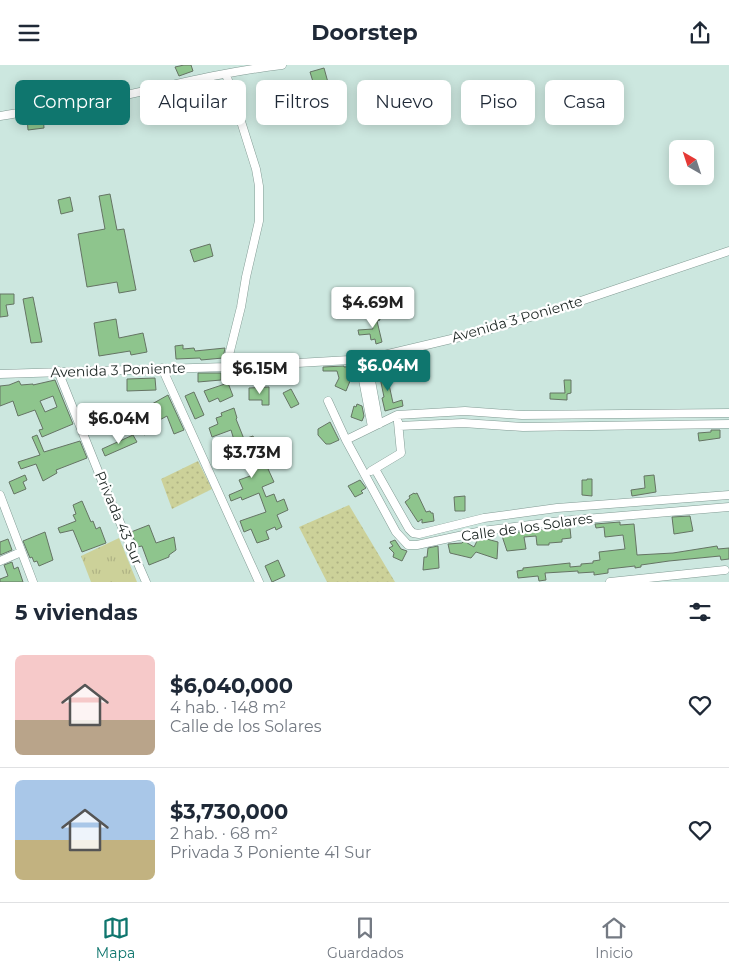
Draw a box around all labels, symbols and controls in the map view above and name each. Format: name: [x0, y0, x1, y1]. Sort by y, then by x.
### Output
icon: menu: [15, 19, 43, 47]
text: Doorstep: [311, 19, 418, 46]
icon: share: [686, 19, 714, 47]
chip: Comprar: [15, 80, 130, 125]
chip: Alquilar: [140, 80, 246, 125]
chip: Filtros: [256, 80, 347, 125]
chip: Nuevo: [357, 80, 451, 125]
chip: Piso: [461, 80, 535, 125]
chip: Casa: [545, 80, 624, 125]
north arrow: [669, 140, 714, 185]
map controls: [669, 140, 714, 185]
pin: $4.69M: [332, 287, 414, 329]
street label: Avenida 3 Poniente: [449, 292, 585, 346]
text: $4.69M: [342, 293, 404, 312]
pin: $6.04M: [347, 349, 429, 392]
pin: $6.15M: [219, 353, 301, 395]
text: $6.04M: [357, 356, 419, 375]
street label: Avenida 3 Poniente: [50, 359, 186, 381]
text: $6.15M: [232, 359, 288, 378]
pin: $6.04M: [78, 403, 160, 445]
text: $6.04M: [88, 409, 150, 428]
pin: $3.73M: [211, 437, 293, 479]
text: $3.73M: [223, 443, 281, 462]
street label: Privada 43 Sur: [91, 468, 147, 568]
street label: Calle de los Solares: [460, 509, 594, 545]
icon: filters: [686, 598, 714, 626]
text: 5 viviendas: [15, 600, 138, 625]
text: $6,040,000: [170, 673, 293, 698]
icon: home: [55, 675, 115, 735]
icon: heart: [686, 691, 714, 719]
text: 4 hab. · 148 m²: [170, 698, 286, 717]
text: Calle de los Solares: [170, 717, 321, 736]
text: $3,730,000: [170, 799, 288, 824]
icon: home: [55, 800, 115, 860]
icon: heart: [686, 816, 714, 844]
text: 2 hab. · 68 m²: [170, 824, 278, 843]
text: Privada 3 Poniente 41 Sur: [170, 843, 371, 862]
tab: Mapa: [96, 914, 135, 962]
tab: Guardados: [327, 914, 404, 962]
tab: Inicio: [595, 914, 633, 962]

